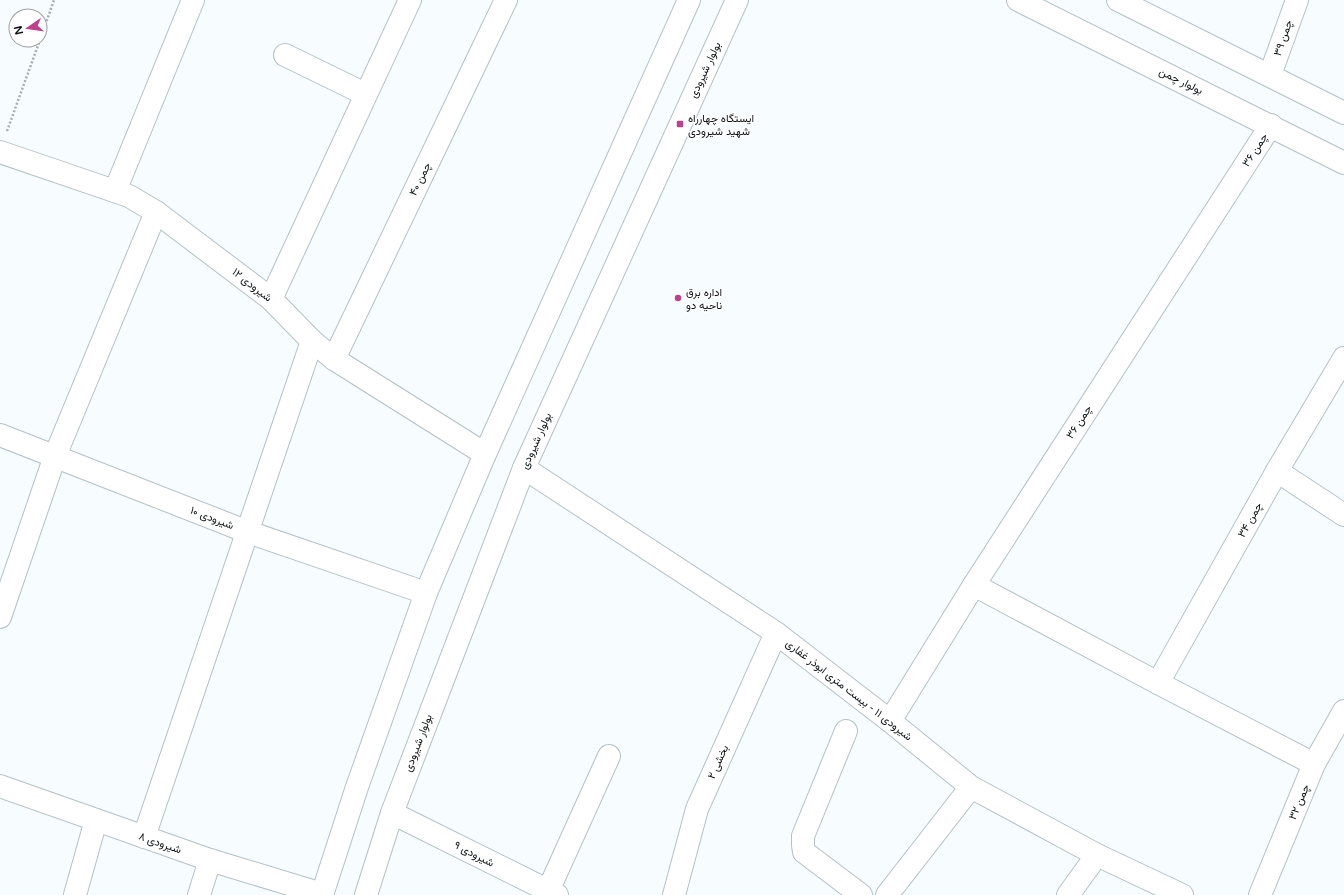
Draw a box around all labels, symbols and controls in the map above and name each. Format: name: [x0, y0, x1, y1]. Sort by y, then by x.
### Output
north arrow: [8, 8, 48, 48]
street label: چمن ۳۹: [1271, 18, 1296, 58]
text: N: [11, 24, 26, 36]
street label: بولوار شیرودی: [686, 40, 724, 100]
street label: بولوار چمن: [1157, 65, 1205, 98]
place label: ایستگاه چهارراه شهید شیرودی: [688, 112, 754, 138]
marker: ایستگاه چهارراه شهید شیرودی: [675, 119, 685, 129]
street label: چمن ۳۶: [1239, 131, 1271, 170]
street label: چمن ۴۰: [406, 160, 435, 198]
street label: شیرودی ۱۲: [230, 265, 275, 305]
place label: اداره برق ناحیه دو: [686, 286, 722, 312]
marker: اداره برق ناحیه دو: [673, 293, 683, 303]
street label: چمن ۳۶: [1063, 403, 1095, 442]
street label: بولوار شیرودی: [518, 411, 554, 471]
street label: چمن ۳۴: [1235, 500, 1266, 540]
street label: شیرودی ۱۰: [188, 504, 236, 532]
street label: شیرودی ۱۱ - بیست متری ابوذر غفاری: [783, 637, 915, 744]
street label: بولوار شیرودی: [401, 712, 435, 774]
street label: بخشی ۲: [705, 743, 731, 781]
street label: چمن ۳۲: [1286, 782, 1313, 822]
street label: شیرودی ۸: [137, 830, 183, 856]
street label: شیرودی ۹: [452, 838, 496, 870]

